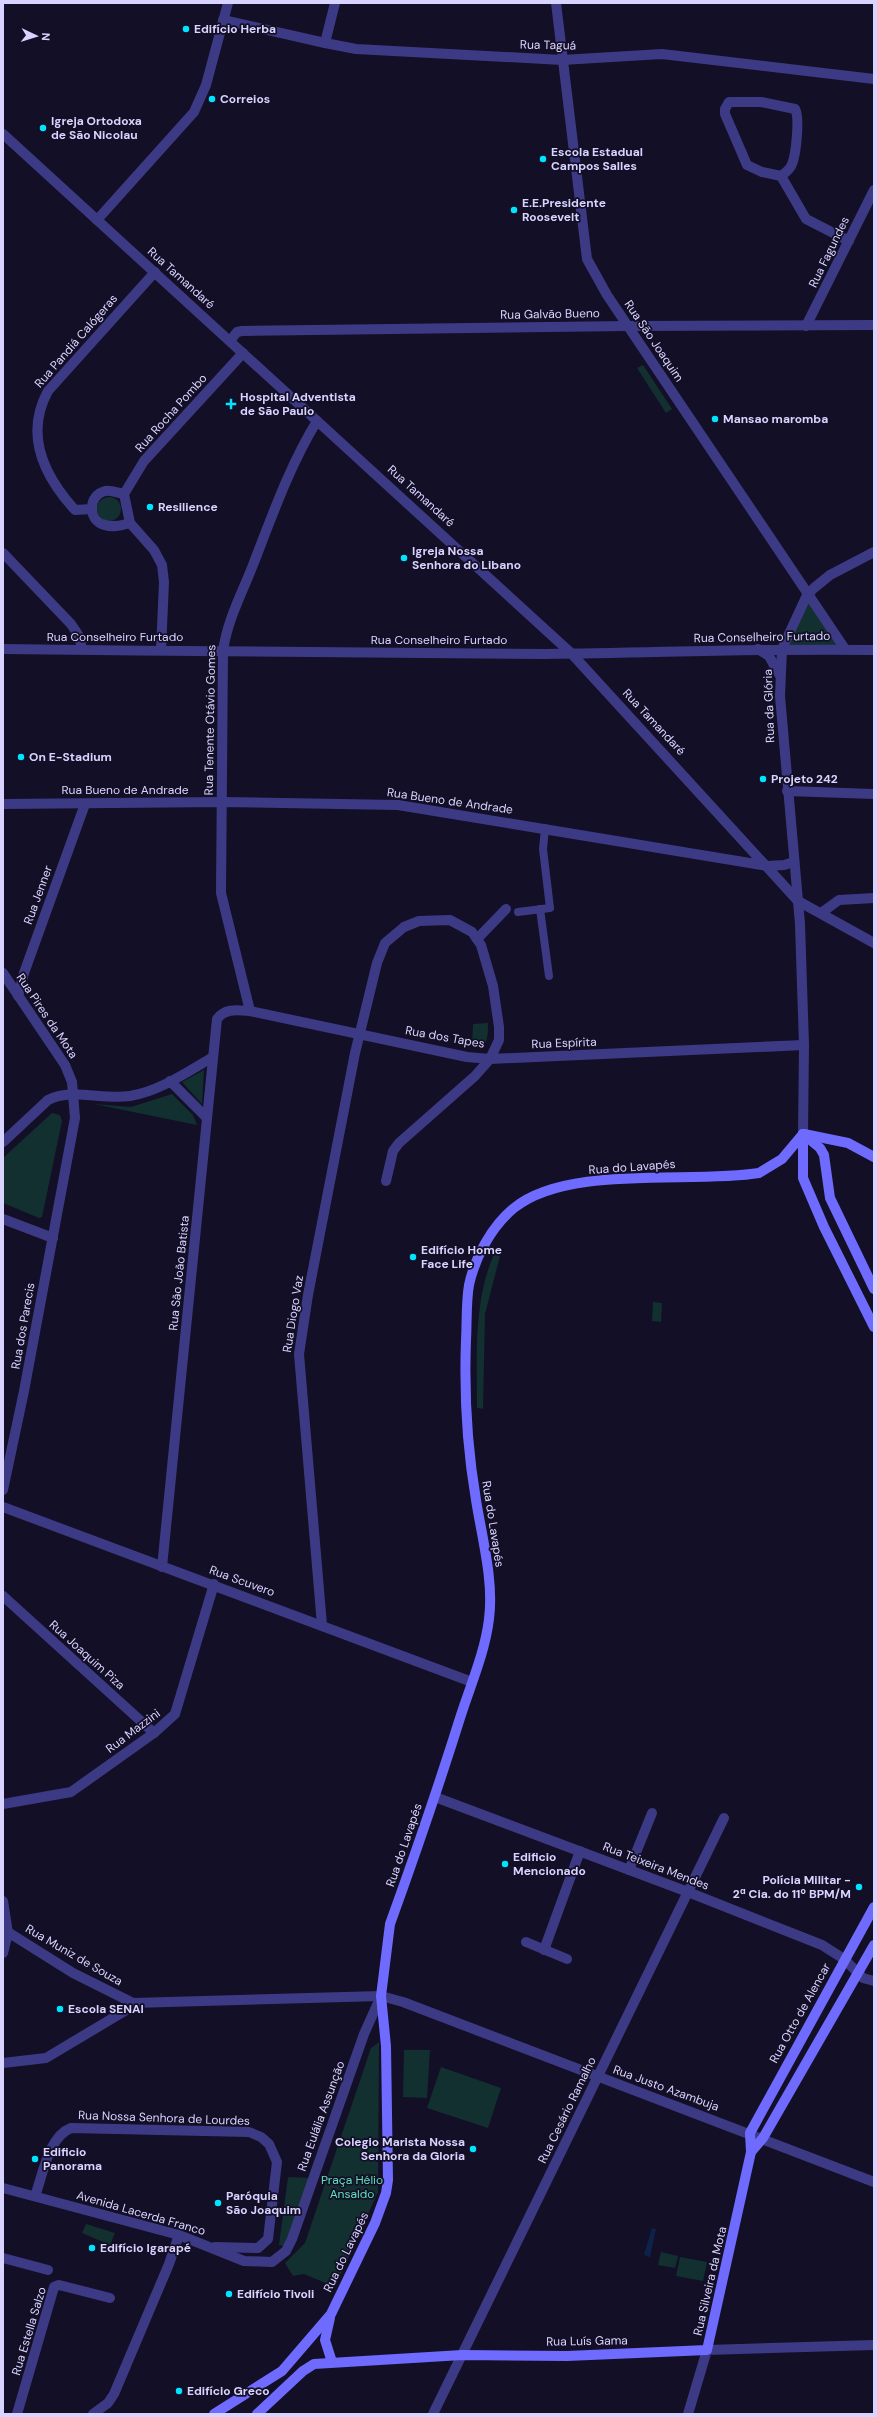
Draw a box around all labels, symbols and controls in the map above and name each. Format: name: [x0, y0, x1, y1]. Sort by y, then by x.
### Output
north arrow: [16, 16, 56, 56]
place label: Edifício Herba: [194, 21, 276, 37]
marker: Edifício Herba: [181, 24, 191, 34]
text: N: [39, 32, 53, 41]
street label: Rua Taguá: [520, 37, 576, 53]
place label: Correios: [220, 91, 270, 107]
marker: Correios: [207, 94, 217, 104]
place label: Igreja Ortodoxa de São Nicolau: [51, 113, 142, 143]
marker: Igreja Ortodoxa de São Nicolau: [38, 123, 48, 133]
place label: Escola Estadual Campos Salles: [551, 144, 643, 174]
marker: Escola Estadual Campos Salles: [538, 154, 548, 164]
place label: E.E.Presidente Roosevelt: [522, 195, 606, 225]
marker: E.E.Presidente Roosevelt: [509, 205, 519, 215]
street label: Rua Fagundes: [805, 214, 853, 290]
street label: Rua Tamandaré: [144, 244, 218, 313]
street label: Rua Pandiá Calógeras: [31, 291, 121, 391]
street label: Rua São Joaquim: [621, 297, 687, 385]
street label: Rua Galvão Bueno: [500, 305, 600, 323]
street label: Rua Rocha Pombo: [132, 370, 210, 456]
place label: Hospital Adventista de São Paulo: [240, 389, 356, 419]
marker: Hospital Adventista de São Paulo: [225, 398, 237, 410]
place label: Mansao maromba: [723, 411, 828, 427]
marker: Mansao maromba: [710, 414, 720, 424]
street label: Rua Tamandaré: [384, 462, 458, 531]
place label: Resilience: [158, 499, 218, 515]
marker: Resilience: [145, 502, 155, 512]
place label: Igreja Nossa Senhora do Libano: [412, 543, 521, 573]
marker: Igreja Nossa Senhora do Libano: [399, 553, 409, 563]
street label: Rua Conselheiro Furtado: [694, 628, 830, 646]
street label: Rua Conselheiro Furtado: [47, 629, 183, 645]
street label: Rua Conselheiro Furtado: [371, 632, 507, 648]
street label: Rua Tenente Otávio Gomes: [201, 644, 219, 796]
street label: Rua da Glória: [760, 669, 778, 743]
street label: Rua Tamandaré: [619, 685, 689, 759]
place label: On E-Stadium: [29, 749, 112, 765]
marker: On E-Stadium: [16, 752, 26, 762]
place label: Projeto 242: [771, 771, 838, 787]
marker: Projeto 242: [758, 774, 768, 784]
street label: Rua Bueno de Andrade: [61, 782, 189, 798]
street label: Rua Bueno de Andrade: [386, 784, 514, 818]
street label: Rua Jenner: [20, 863, 56, 927]
street label: Rua Pires da Mota: [13, 970, 81, 1062]
street label: Rua dos Tapes: [404, 1022, 486, 1052]
street label: Rua Espírita: [531, 1034, 597, 1052]
street label: Rua do Lavapés: [588, 1156, 676, 1178]
street label: Rua São João Batista: [165, 1215, 193, 1331]
place label: Edifício Home Face Life: [421, 1242, 502, 1272]
marker: Edifício Home Face Life: [408, 1252, 418, 1262]
street label: Rua Diogo Vaz: [279, 1274, 307, 1354]
street label: Rua dos Parecis: [8, 1281, 38, 1371]
street label: Rua do Lavapés: [478, 1480, 508, 1568]
street label: Rua Scuvero: [207, 1562, 277, 1600]
street label: Rua Joaquim Piza: [46, 1617, 128, 1693]
street label: Rua Mazzini: [103, 1705, 163, 1757]
street label: Rua do Lavapés: [382, 1801, 426, 1889]
street label: Rua Teixeira Mendes: [600, 1838, 712, 1894]
place label: Edificio Mencionado: [513, 1849, 586, 1879]
marker: Edificio Mencionado: [500, 1859, 510, 1869]
place label: Polícia Militar - 2ª Cia. do 11º BPM/M: [733, 1872, 851, 1902]
marker: Polícia Militar - 2ª Cia. do 11º BPM/M: [854, 1882, 864, 1892]
street label: Rua Muniz de Souza: [23, 1921, 125, 1989]
street label: Rua Otto de Alencar: [766, 1960, 834, 2066]
place label: Escola SENAI: [68, 2001, 144, 2017]
marker: Escola SENAI: [55, 2004, 65, 2014]
street label: Rua Cesário Ramalho: [534, 2054, 600, 2166]
street label: Rua Eulália Assunção: [294, 2059, 348, 2173]
street label: Rua Justo Azambuja: [611, 2061, 721, 2115]
street label: Rua Nossa Senhora de Lourdes: [78, 2107, 250, 2129]
place label: Colegio Marista Nossa Senhora da Gloria: [335, 2134, 465, 2164]
place label: Edificio Panorama: [43, 2144, 102, 2174]
marker: Colegio Marista Nossa Senhora da Gloria: [468, 2144, 478, 2154]
marker: Edificio Panorama: [30, 2154, 40, 2164]
park label: Praça Hélio Ansaldo: [321, 2172, 383, 2202]
street label: Avenida Lacerda Franco: [75, 2187, 207, 2239]
place label: Paróquia São Joaquim: [226, 2188, 301, 2218]
marker: Paróquia São Joaquim: [213, 2198, 223, 2208]
street label: Rua do Lavapés: [320, 2209, 372, 2295]
street label: Rua Silveira da Mota: [690, 2225, 730, 2337]
place label: Edifício Igarapé: [100, 2240, 191, 2256]
marker: Edifício Igarapé: [87, 2243, 97, 2253]
street label: Rua Estella Salzo: [8, 2285, 50, 2377]
place label: Edifício Tivoli: [237, 2286, 314, 2302]
marker: Edifício Tivoli: [224, 2289, 234, 2299]
street label: Rua Luís Gama: [546, 2332, 628, 2350]
place label: Edifício Greco: [187, 2383, 270, 2399]
marker: Edifício Greco: [174, 2386, 184, 2396]

